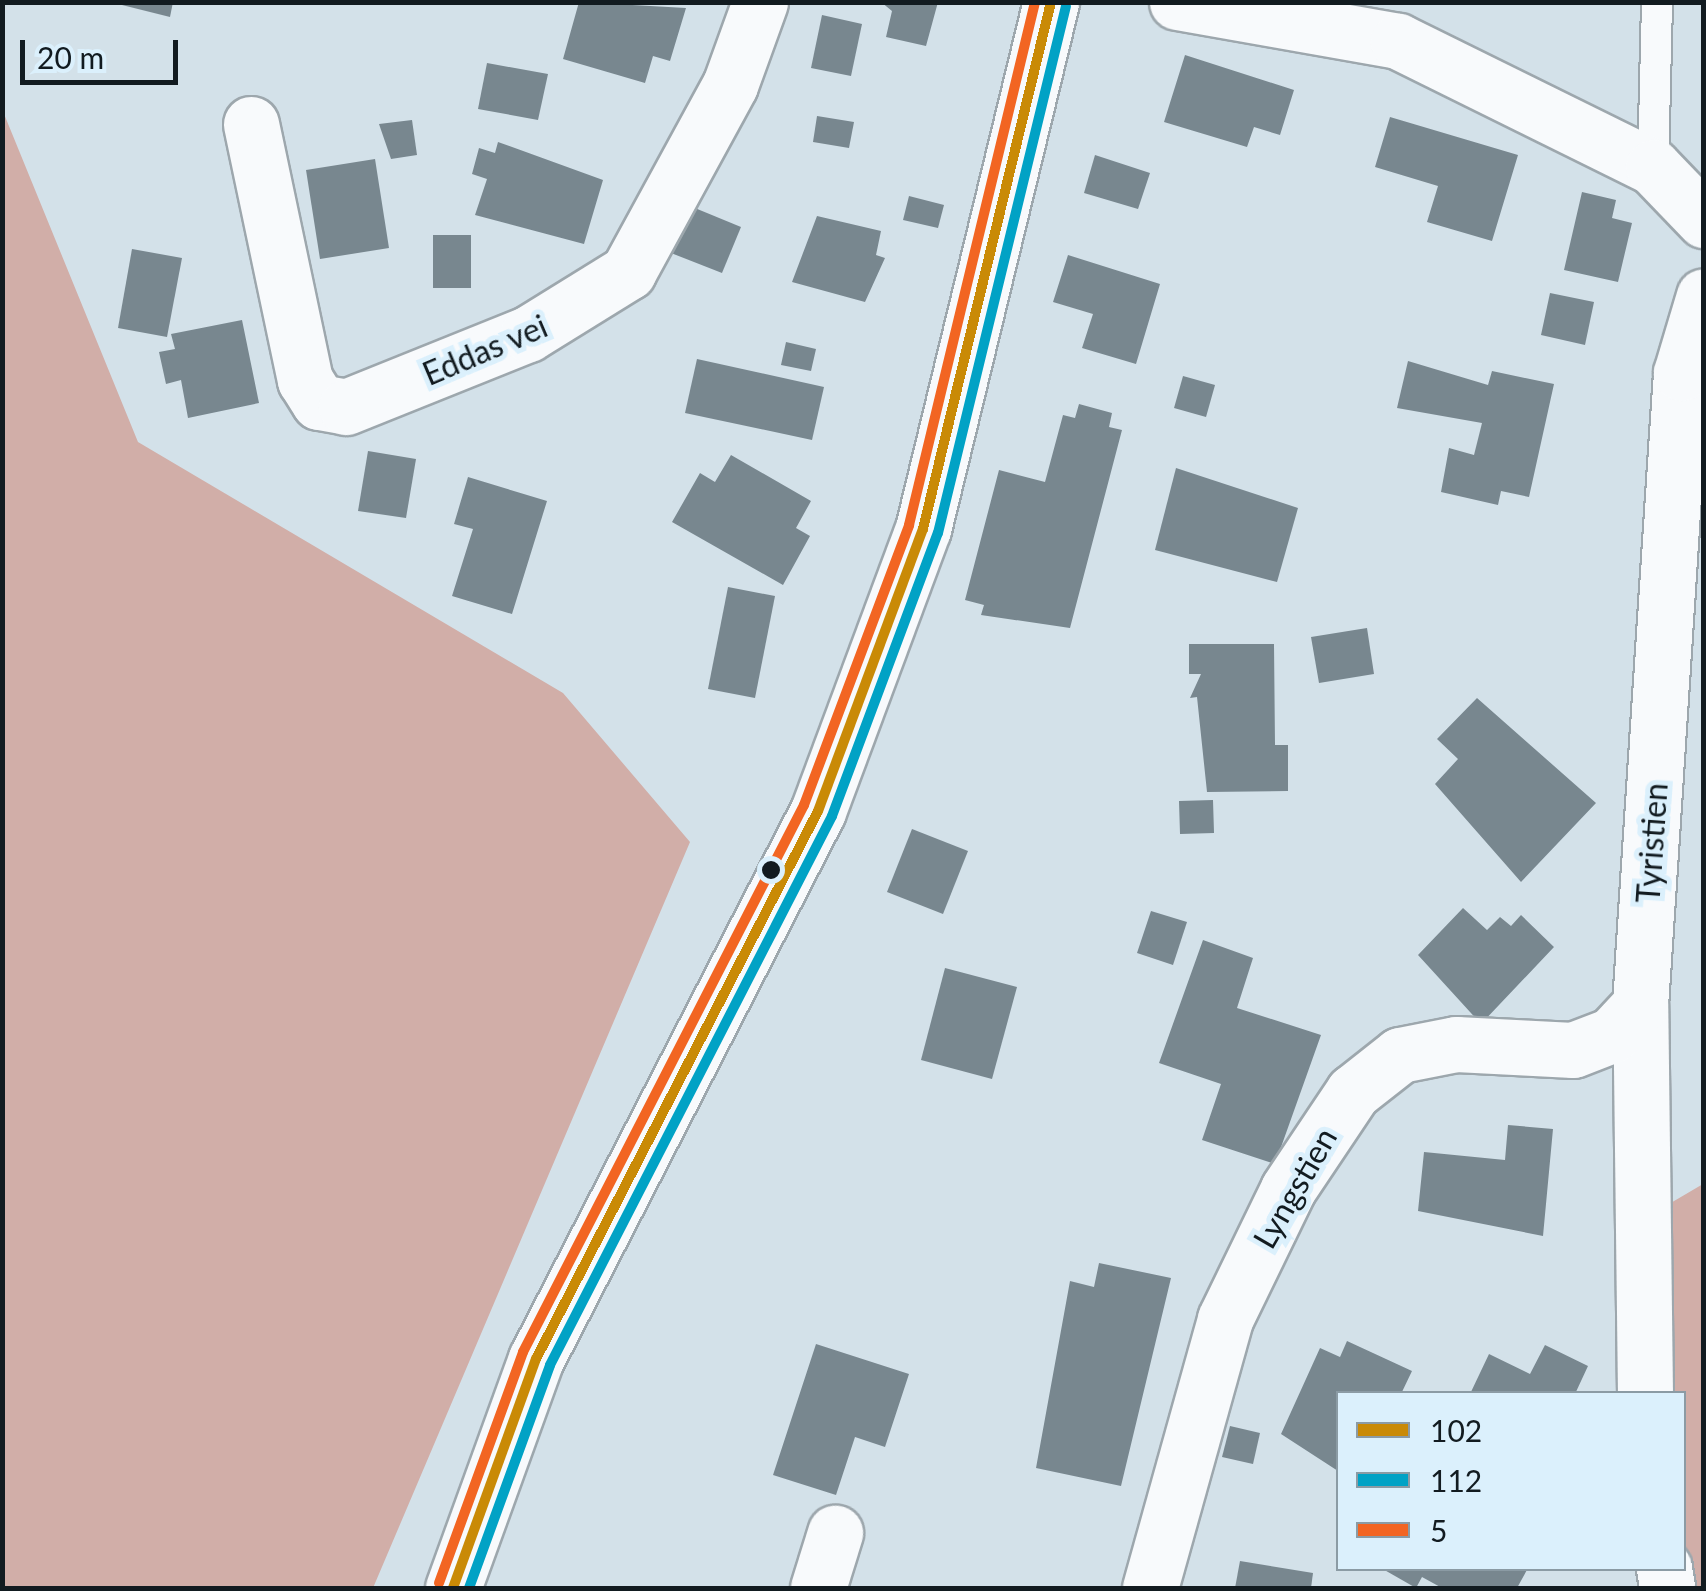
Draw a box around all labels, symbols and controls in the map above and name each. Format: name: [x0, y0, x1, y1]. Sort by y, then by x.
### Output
scale bar: [25, 20, 182, 82]
text: 20 m: [37, 39, 104, 75]
street label: Eddas vei: [417, 306, 553, 394]
street label: Tyristien: [1629, 782, 1675, 904]
unlabelled marker: [761, 860, 781, 880]
street label: Lyngstien: [1245, 1121, 1345, 1255]
legend: [1336, 1391, 1686, 1571]
text: 102: [1430, 1412, 1482, 1448]
text: 112: [1430, 1462, 1482, 1498]
text: 5: [1430, 1512, 1447, 1548]

